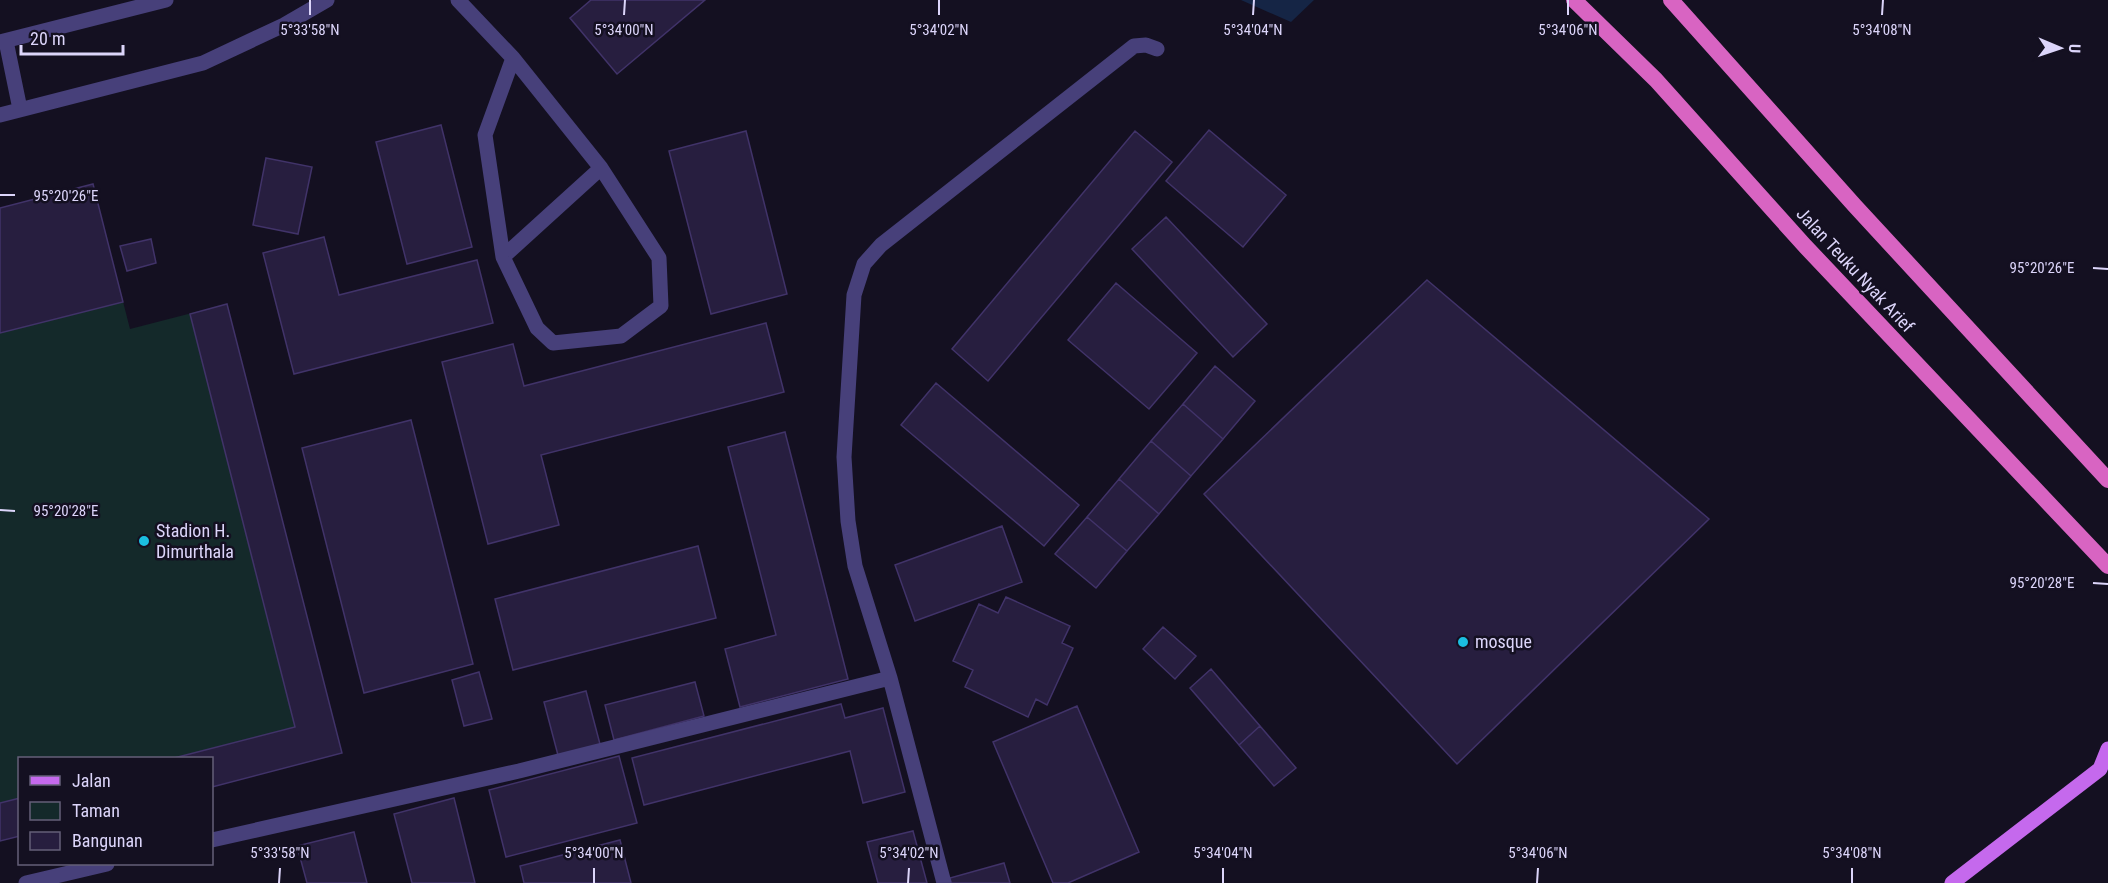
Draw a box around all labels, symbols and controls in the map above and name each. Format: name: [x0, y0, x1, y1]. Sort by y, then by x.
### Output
scale bar: [21, 18, 123, 56]
north arrow: [2030, 18, 2090, 78]
text: 5°33'58"N: [280, 21, 340, 39]
text: 5°34'00"N: [594, 21, 654, 39]
text: 5°34'02"N: [909, 21, 969, 39]
text: 5°34'04"N: [1223, 21, 1283, 39]
text: 5°34'06"N: [1538, 21, 1598, 39]
text: 5°34'08"N: [1852, 21, 1912, 39]
text: 20 m: [30, 28, 65, 49]
text: U: [2065, 44, 2084, 53]
text: 95°20'26"E: [34, 187, 98, 205]
street label: Jalan Teuku Nyak Arief: [1792, 203, 1919, 337]
text: 95°20'26"E: [2010, 259, 2074, 277]
text: 95°20'28"E: [34, 502, 98, 520]
place label: Stadion H. Dimurthala: [156, 520, 234, 562]
marker: Stadion H. Dimurthala: [137, 534, 151, 548]
text: 95°20'28"E: [2010, 574, 2074, 592]
place label: mosque: [1475, 631, 1532, 652]
marker: mosque: [1456, 635, 1470, 649]
legend: [18, 757, 213, 865]
text: Jalan: [72, 770, 111, 791]
text: Taman: [72, 800, 120, 821]
text: Bangunan: [72, 830, 143, 851]
text: 5°33'58"N: [250, 844, 310, 862]
text: 5°34'00"N: [564, 844, 624, 862]
text: 5°34'02"N: [879, 844, 939, 862]
text: 5°34'04"N: [1193, 844, 1253, 862]
text: 5°34'06"N: [1508, 844, 1568, 862]
text: 5°34'08"N: [1822, 844, 1882, 862]

